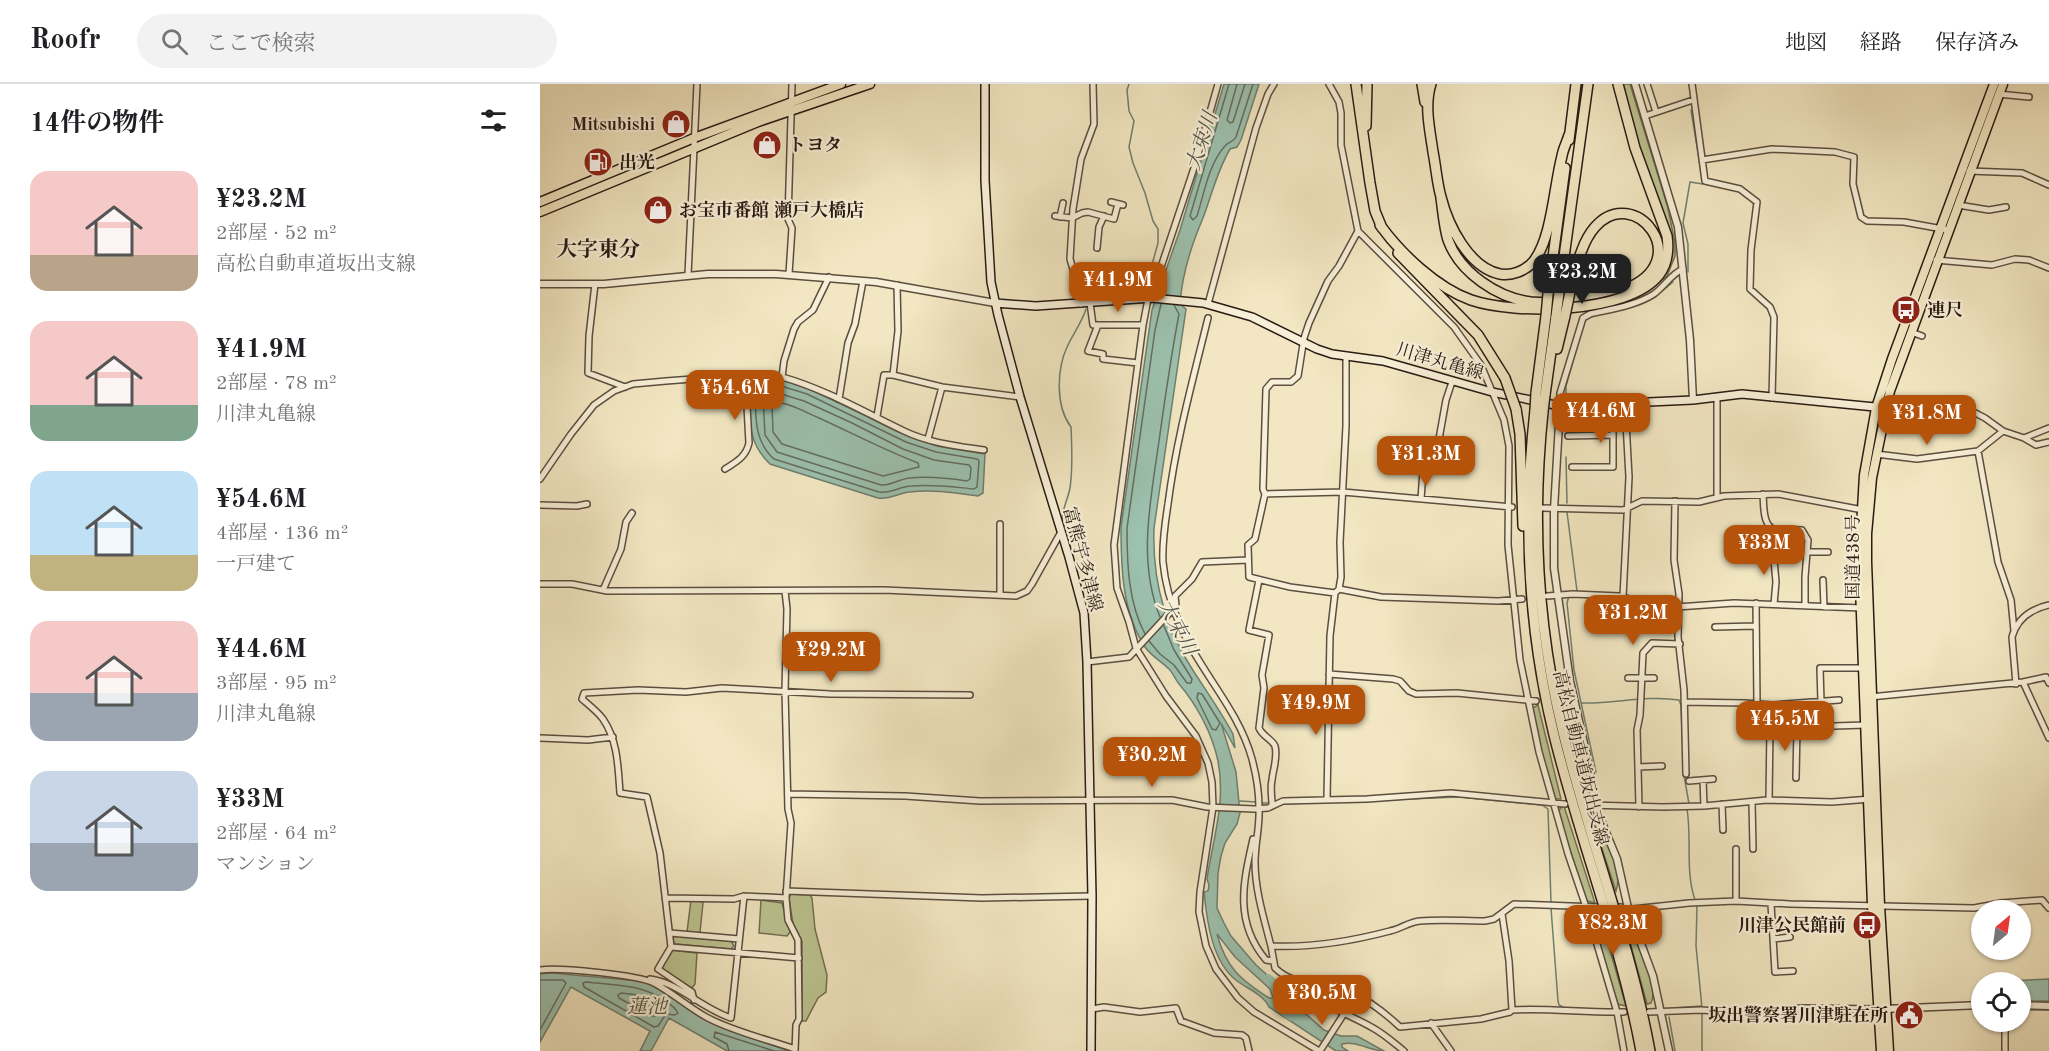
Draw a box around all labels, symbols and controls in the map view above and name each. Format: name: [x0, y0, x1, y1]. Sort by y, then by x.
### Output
search box: [137, 14, 557, 68]
icon: search: [158, 25, 191, 58]
text: Roofr: [30, 27, 101, 55]
text: ここで検索: [206, 33, 316, 55]
text: 地図: [1785, 33, 1827, 54]
text: 経路: [1860, 33, 1902, 54]
text: 保存済み: [1935, 33, 2019, 54]
icon: filters: [477, 104, 510, 137]
water label: 大束川: [1182, 107, 1222, 173]
shop icon: Mitsubishi: [660, 108, 692, 140]
text: 14件の物件: [30, 111, 164, 137]
place label: Mitsubishi: [571, 116, 655, 134]
shop icon: トヨタ: [751, 129, 783, 161]
place label: トヨタ: [788, 136, 842, 155]
fuel station icon: 出光: [582, 146, 614, 178]
place label: 出光: [619, 152, 655, 172]
text: ¥23.2M: [216, 187, 307, 213]
shop icon: お宝市番館 瀬戸大橋店: [642, 194, 674, 226]
icon: home: [78, 195, 150, 267]
place label: お宝市番館 瀬戸大橋店: [679, 200, 864, 220]
text: 2部屋 · 52 m²: [216, 224, 337, 244]
district label: 大字東分: [556, 238, 640, 261]
pin: ¥23.2M: [1533, 254, 1631, 305]
text: 高松自動車道坂出支線: [216, 255, 416, 275]
pin: ¥41.9M: [1069, 262, 1167, 313]
text: ¥23.2M: [1547, 263, 1617, 283]
text: ¥41.9M: [1083, 271, 1153, 291]
bus stop icon: 連尺: [1890, 294, 1922, 326]
place label: 連尺: [1927, 300, 1963, 320]
text: ¥41.9M: [216, 337, 307, 363]
street label: 川津丸亀線: [1394, 339, 1486, 383]
icon: home: [78, 345, 150, 417]
pin: ¥54.6M: [686, 370, 784, 421]
text: 2部屋 · 78 m²: [216, 374, 337, 394]
text: ¥54.6M: [700, 379, 770, 399]
pin: ¥44.6M: [1552, 393, 1650, 444]
pin: ¥31.8M: [1878, 395, 1976, 446]
text: ¥44.6M: [1566, 402, 1636, 422]
text: ¥31.8M: [1892, 404, 1962, 424]
text: 川津丸亀線: [216, 405, 316, 425]
pin: ¥31.3M: [1377, 436, 1475, 487]
text: ¥31.3M: [1391, 445, 1461, 465]
text: ¥54.6M: [216, 487, 307, 513]
icon: home: [78, 495, 150, 567]
street label: 富熊宇多津線: [1059, 504, 1107, 614]
street label: 国道438号: [1843, 514, 1863, 600]
text: 4部屋 · 136 m²: [216, 524, 348, 544]
pin: ¥33M: [1728, 525, 1800, 576]
text: ¥33M: [1738, 534, 1790, 554]
text: 一戸建て: [216, 555, 296, 575]
pin: ¥31.2M: [1584, 595, 1682, 646]
water label: 大束川: [1153, 596, 1202, 661]
text: ¥31.2M: [1598, 604, 1668, 624]
pin: ¥29.2M: [782, 632, 880, 683]
text: ¥44.6M: [216, 637, 307, 663]
text: ¥29.2M: [796, 641, 866, 661]
icon: home: [78, 645, 150, 717]
street label: 高松自動車道坂出支線: [1550, 668, 1612, 848]
text: 3部屋 · 95 m²: [216, 674, 337, 694]
pin: ¥49.9M: [1267, 685, 1365, 736]
text: ¥49.9M: [1281, 694, 1351, 714]
pin: ¥45.5M: [1736, 701, 1834, 752]
text: 川津丸亀線: [216, 705, 316, 725]
text: ¥45.5M: [1750, 710, 1820, 730]
pin: ¥30.2M: [1103, 737, 1201, 788]
text: ¥30.2M: [1117, 746, 1187, 766]
text: ¥33M: [216, 787, 284, 813]
icon: home: [78, 795, 150, 867]
text: 2部屋 · 64 m²: [216, 824, 337, 844]
text: マンション: [216, 855, 315, 875]
north arrow: [1971, 900, 2031, 960]
map controls: [1971, 900, 2031, 1032]
pin: ¥82.3M: [1564, 905, 1662, 956]
bus stop icon: 川津公民館前: [1851, 909, 1883, 941]
text: ¥82.3M: [1578, 914, 1648, 934]
place label: 川津公民館前: [1738, 915, 1846, 935]
button: locate: [1971, 972, 2031, 1032]
pin: ¥30.5M: [1273, 975, 1371, 1026]
text: ¥30.5M: [1287, 984, 1357, 1004]
water label: 蓮池: [627, 996, 669, 1018]
public building icon: 坂出警察署川津駐在所: [1893, 999, 1925, 1031]
place label: 坂出警察署川津駐在所: [1708, 1005, 1888, 1025]

